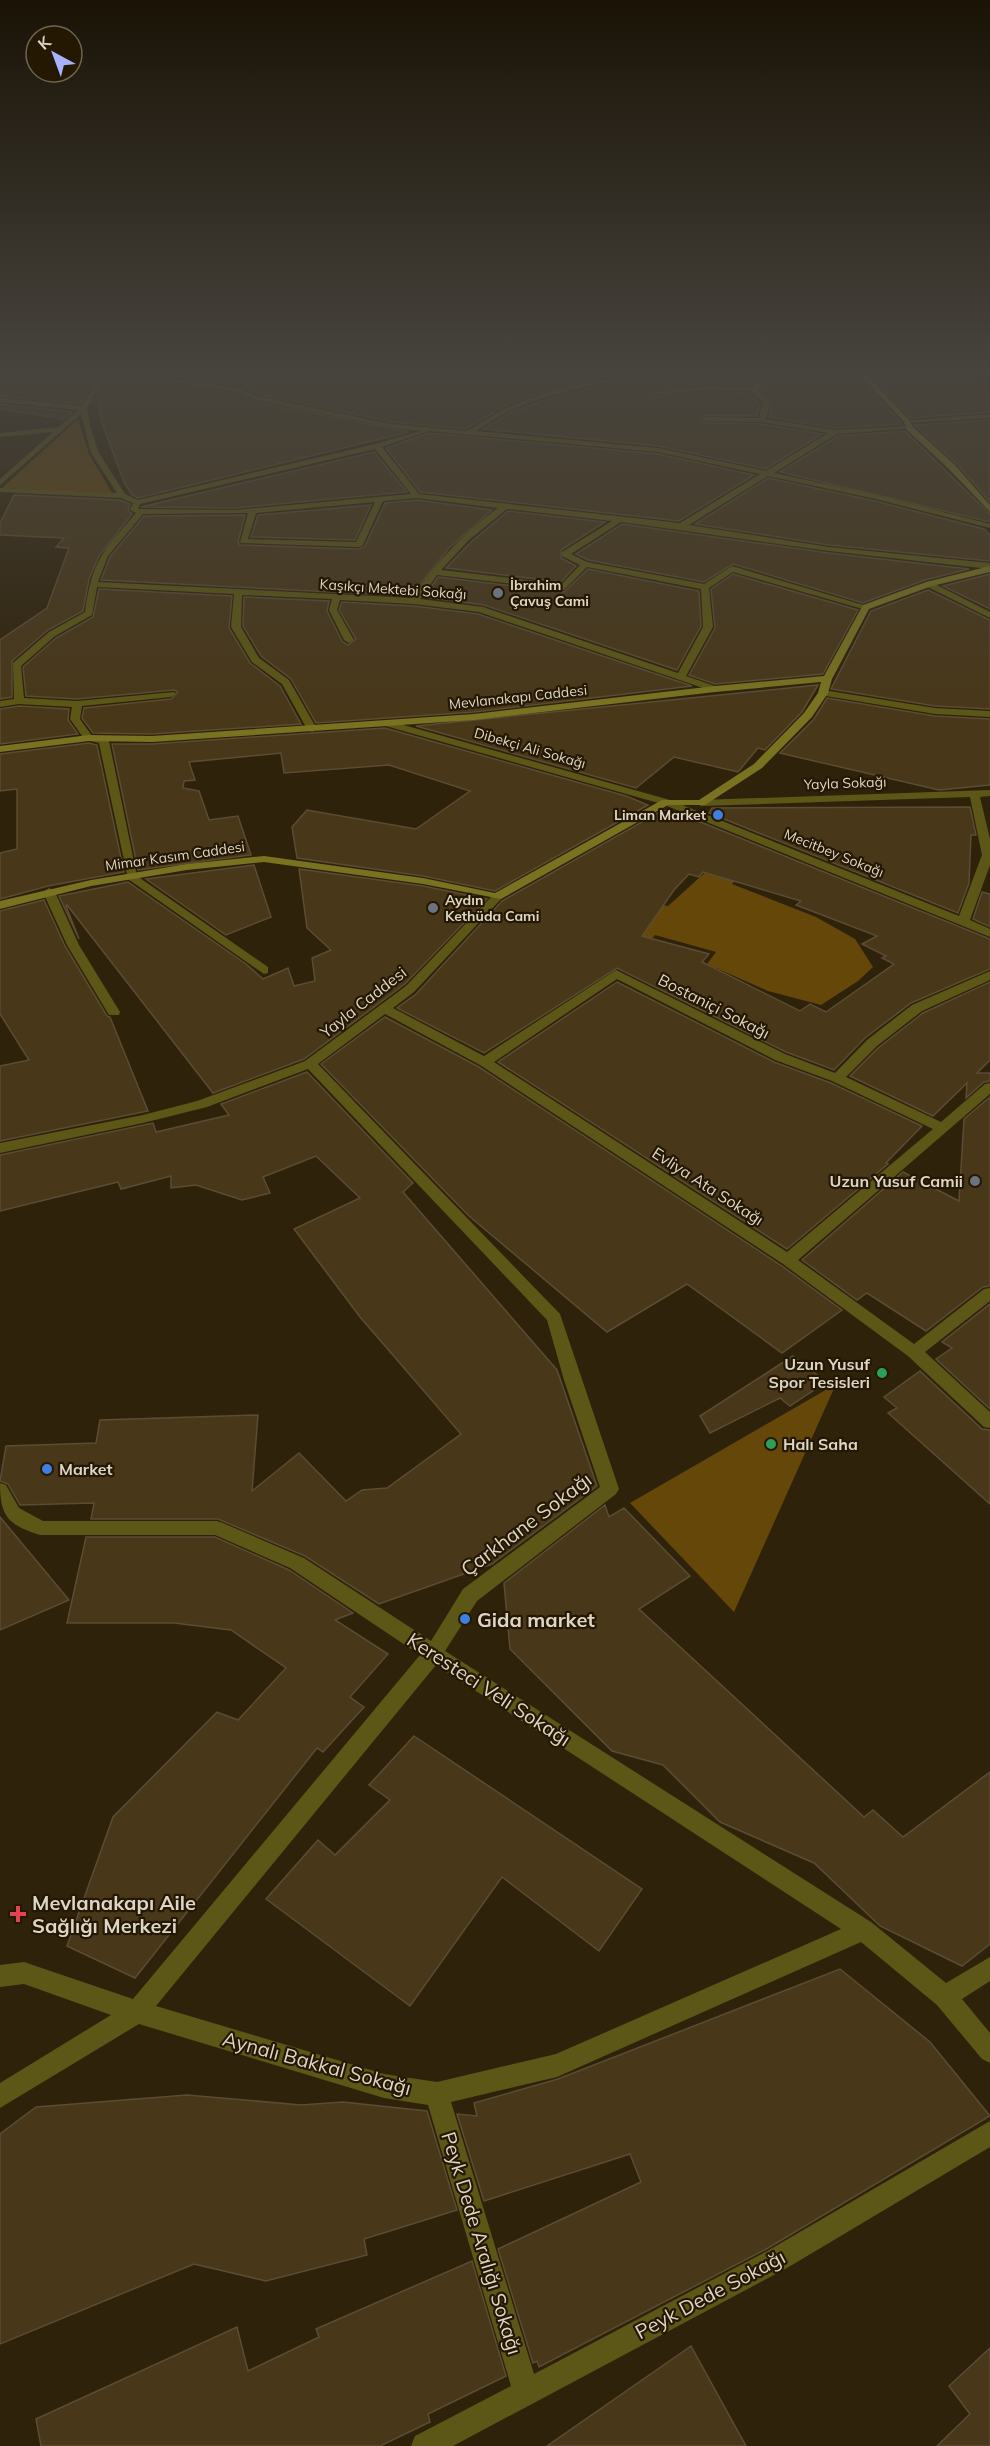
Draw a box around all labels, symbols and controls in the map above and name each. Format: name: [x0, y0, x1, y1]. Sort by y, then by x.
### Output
north arrow: [24, 24, 84, 84]
text: K: [34, 31, 56, 54]
street label: Kaşıkçı Mektebi Sokağı: [319, 575, 467, 603]
place label: İbrahim Çavuş Cami: [510, 576, 589, 610]
marker: İbrahim Çavuş Cami: [491, 586, 505, 600]
street label: Mevlanakapı Caddesi: [448, 681, 588, 713]
street label: Dibekçi Ali Sokağı: [472, 723, 588, 773]
street label: Yayla Sokağı: [802, 773, 887, 793]
place label: Liman Market: [614, 806, 707, 824]
marker: Liman Market: [711, 808, 725, 822]
street label: Meсitbey Sokağı: [781, 825, 887, 881]
street label: Mimar Kasım Caddesi: [104, 837, 246, 875]
place label: Aydın Kethüda Cami: [445, 891, 539, 925]
marker: Aydın Kethüda Cami: [426, 901, 440, 915]
street label: Yayla Caddesi: [315, 962, 410, 1043]
street label: Bostaniçi Sokağı: [655, 969, 773, 1043]
street label: Evliya Ata Sokağı: [649, 1143, 767, 1229]
place label: Uzun Yusuf Camii: [830, 1171, 963, 1191]
marker: Uzun Yusuf Camii: [968, 1174, 982, 1188]
place label: Uzun Yusuf Spor Tesisleri: [769, 1354, 871, 1392]
marker: Uzun Yusuf Spor Tesisleri: [875, 1366, 889, 1380]
place label: Halı Saha: [783, 1434, 858, 1454]
marker: Halı Saha: [764, 1437, 778, 1451]
place label: Market: [59, 1459, 113, 1479]
marker: Market: [40, 1462, 54, 1476]
street label: Çarkhane Sokağı: [456, 1467, 596, 1581]
place label: Gida market: [477, 1607, 595, 1632]
marker: Gida market: [458, 1612, 472, 1626]
street label: Keresteci Veli Sokağı: [402, 1627, 576, 1751]
place label: Mevlanakapı Aile Sağlığı Merkezi: [32, 1890, 196, 1938]
marker: Mevlanakapı Aile Sağlığı Merkezi: [9, 1905, 27, 1923]
street label: Aynalı Bakkal Sokağı: [220, 2026, 414, 2100]
street label: Peyk Dede Aralığı Sokağı: [436, 2129, 528, 2357]
street label: Peyk Dede Sokağı: [631, 2244, 789, 2344]

